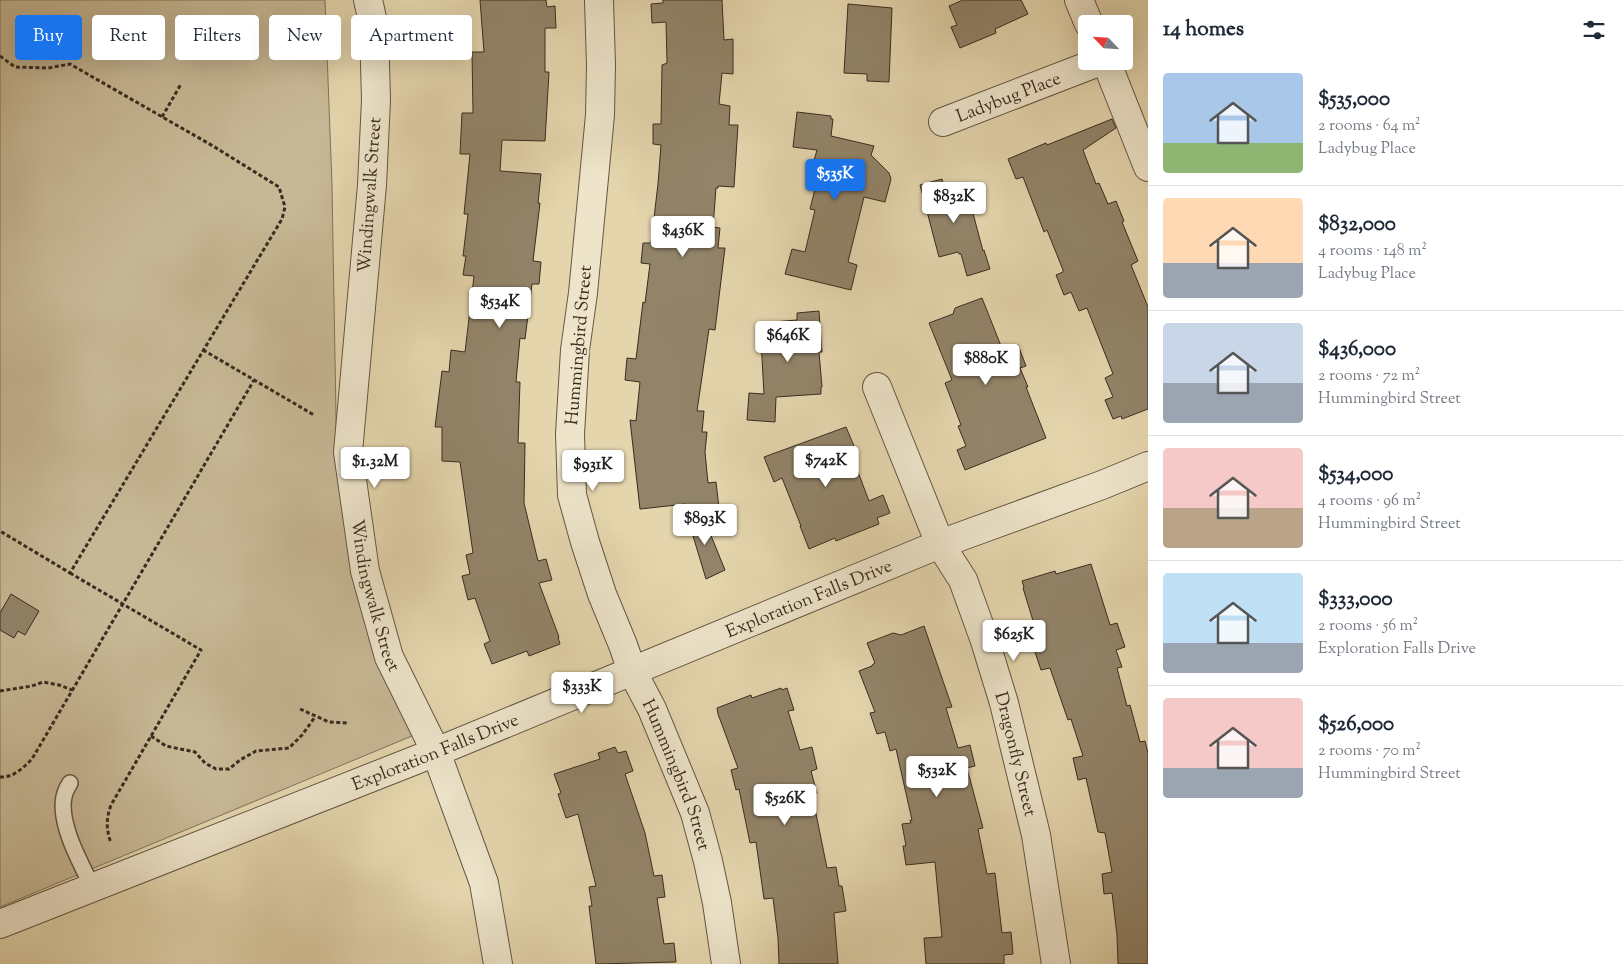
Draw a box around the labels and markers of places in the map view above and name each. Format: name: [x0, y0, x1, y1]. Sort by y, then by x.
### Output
pin: $535K: [800, 158, 870, 201]
pin: $832K: [919, 182, 989, 224]
pin: $436K: [648, 216, 718, 258]
pin: $534K: [465, 286, 535, 329]
pin: $646K: [753, 320, 823, 363]
pin: $880K: [951, 344, 1021, 386]
pin: $1.32M: [334, 446, 416, 489]
pin: $742K: [791, 446, 861, 488]
pin: $931K: [558, 450, 628, 492]
pin: $893K: [670, 504, 740, 546]
pin: $625K: [979, 620, 1049, 662]
pin: $333K: [547, 672, 617, 714]
pin: $532K: [902, 756, 972, 798]
pin: $526K: [750, 784, 820, 826]

